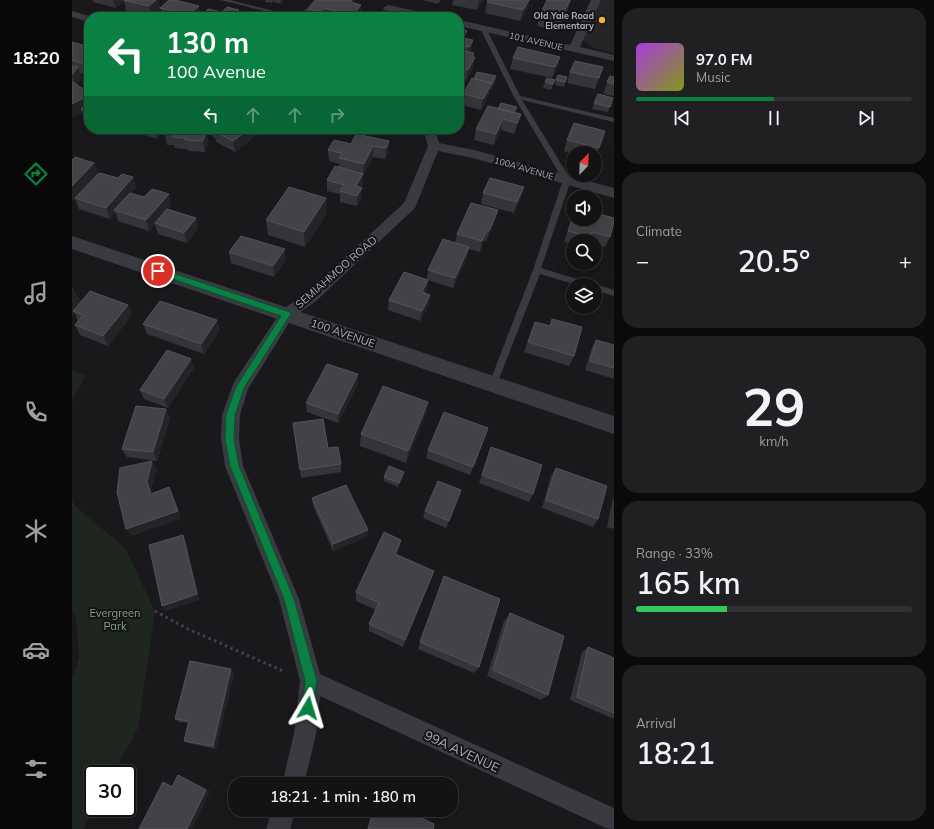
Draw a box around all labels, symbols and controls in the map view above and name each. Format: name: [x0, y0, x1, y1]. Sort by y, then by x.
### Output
place label: Old Yale Road Elementary: [534, 10, 594, 32]
marker: Old Yale Road Elementary: [597, 15, 607, 25]
text: 130 m: [166, 25, 249, 60]
icon: left: [100, 28, 152, 80]
street label: 101 AVENUE: [508, 29, 564, 53]
text: 18:20: [12, 46, 60, 69]
text: 97.0 FM: [696, 50, 752, 69]
text: 100 Avenue: [166, 60, 266, 83]
text: Music: [696, 69, 731, 85]
icon: left: [200, 104, 222, 126]
icon: ahead: [242, 104, 264, 126]
icon: ahead: [284, 104, 306, 126]
icon: right: [326, 104, 348, 126]
icon: previous: [671, 107, 693, 129]
icon: pause: [763, 107, 785, 129]
icon: next: [855, 107, 877, 129]
north arrow: [566, 146, 602, 182]
map controls: [566, 146, 602, 314]
street label: 100A AVENUE: [493, 154, 555, 182]
icon: directions: [22, 160, 50, 188]
button: sound: [566, 190, 602, 226]
text: Climate: [636, 223, 682, 239]
street label: SEMIAHMOO ROAD: [292, 233, 380, 311]
button: search: [566, 234, 602, 270]
text: 20.5°: [738, 242, 810, 280]
text: −: [636, 247, 649, 275]
text: +: [899, 247, 912, 275]
pin: [141, 254, 175, 288]
icon: arrive: [147, 260, 169, 282]
button: layers: [566, 278, 602, 314]
icon: music: [22, 279, 50, 307]
street label: 100 AVENUE: [309, 315, 377, 351]
text: 29: [743, 374, 805, 439]
icon: phone: [22, 398, 50, 426]
text: km/h: [759, 433, 789, 449]
icon: climate: [22, 517, 50, 545]
text: Range · 33%: [636, 545, 713, 561]
text: 165 km: [636, 564, 741, 602]
park label: Evergreen Park: [89, 606, 141, 633]
icon: car: [22, 636, 50, 664]
position arrow: [287, 687, 329, 729]
text: Arrival: [636, 715, 676, 731]
street label: 99A AVENUE: [422, 727, 502, 775]
text: 18:21: [636, 734, 715, 772]
icon: filters: [22, 755, 50, 783]
speed limit sign: 30: [84, 765, 136, 817]
text: 18:21 · 1 min · 180 m: [270, 787, 416, 806]

